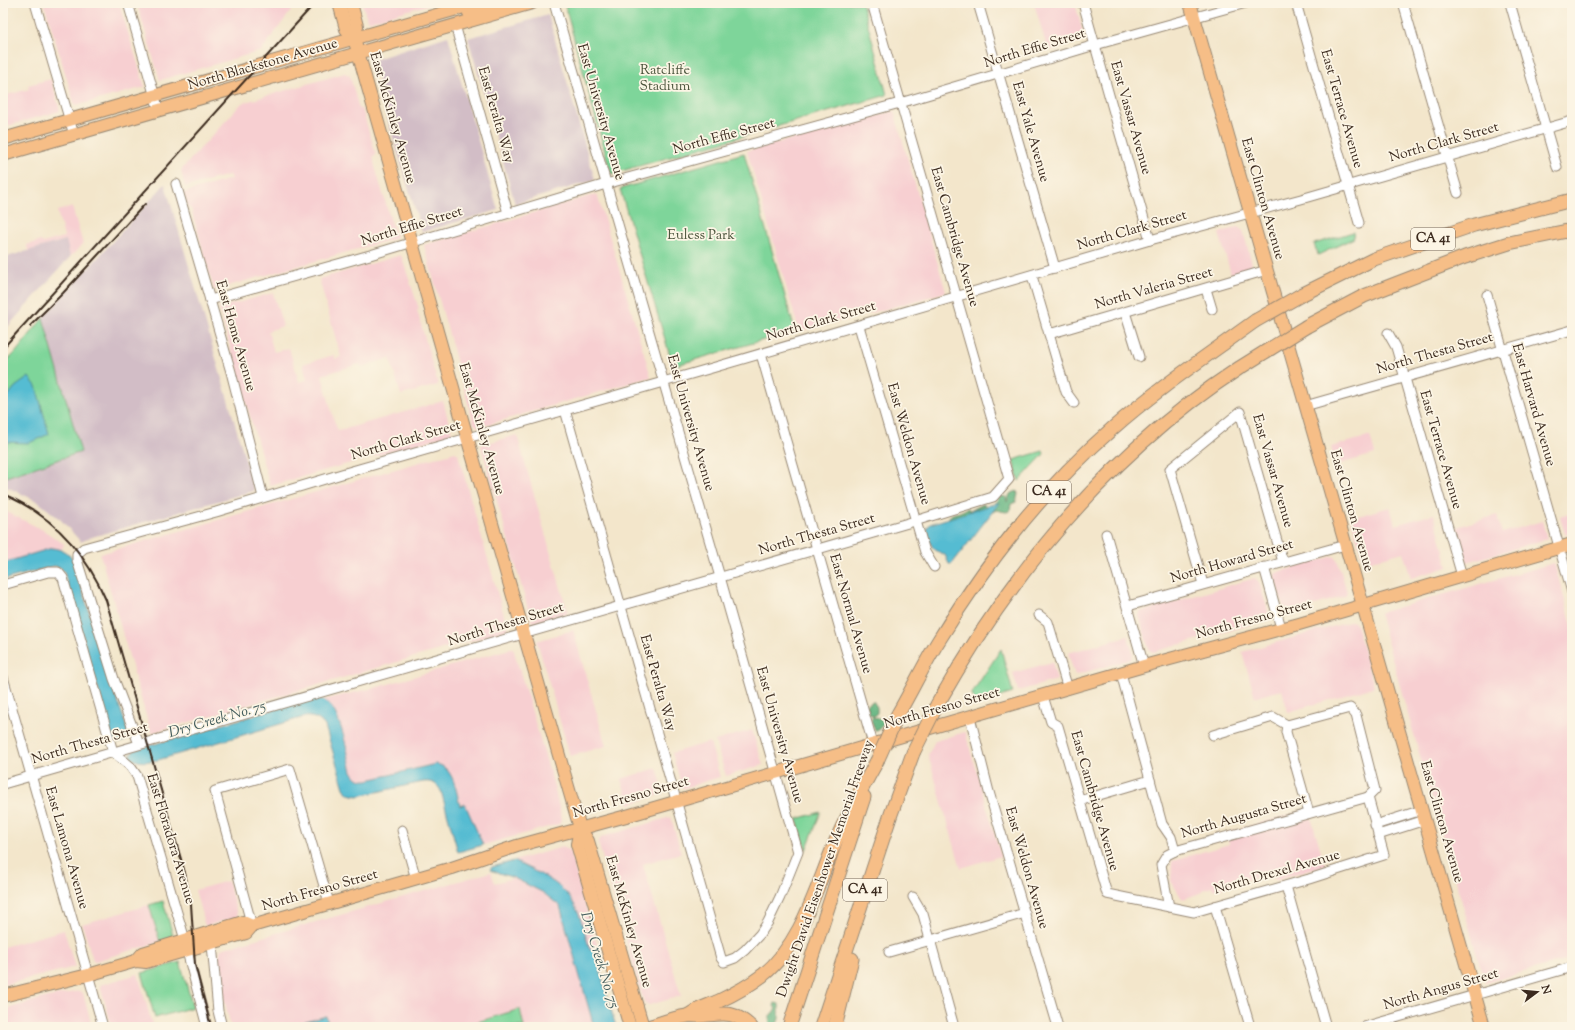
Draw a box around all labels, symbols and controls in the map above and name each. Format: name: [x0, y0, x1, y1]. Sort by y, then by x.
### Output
street label: North Effie Street: [982, 24, 1088, 74]
street label: North Blackstone Avenue: [186, 34, 340, 96]
street label: East University Avenue: [571, 41, 629, 183]
street label: East Terrace Avenue: [1314, 47, 1368, 171]
street label: East McKinley Avenue: [364, 50, 420, 186]
street label: East Vassar Avenue: [1104, 59, 1156, 177]
park label: Ratcliffe Stadium: [640, 61, 691, 97]
street label: East Peralta Way: [472, 64, 518, 166]
street label: East Yale Avenue: [1006, 79, 1054, 185]
street label: North Effie Street: [671, 114, 778, 160]
street label: North Clark Street: [1387, 118, 1501, 168]
street label: East Clinton Avenue: [1235, 136, 1289, 262]
street label: East Cambridge Avenue: [924, 165, 984, 309]
street label: North Effie Street: [359, 202, 465, 252]
street label: North Clark Street: [1075, 206, 1189, 256]
park label: Euless Park: [667, 226, 735, 246]
road number: CA 41: [1411, 228, 1455, 250]
street label: North Valeria Street: [1093, 263, 1216, 315]
street label: East Home Avenue: [210, 278, 260, 394]
street label: North Clark Street: [764, 297, 878, 347]
street label: North Thesta Street: [1374, 328, 1496, 380]
street label: East Harvard Avenue: [1506, 341, 1560, 469]
street label: East University Avenue: [661, 352, 719, 494]
street label: East McKinley Avenue: [453, 361, 509, 497]
street label: East Weldon Avenue: [881, 381, 935, 507]
street label: East Terrace Avenue: [1413, 388, 1467, 512]
street label: East Vassar Avenue: [1246, 412, 1298, 530]
street label: North Clark Street: [349, 416, 463, 466]
street label: East Clinton Avenue: [1324, 448, 1378, 574]
road number: CA 41: [1027, 481, 1071, 503]
street label: North Thesta Street: [756, 509, 878, 561]
street label: North Howard Street: [1168, 535, 1296, 589]
street label: East Normal Avenue: [823, 552, 877, 676]
street label: North Fresno Street: [1194, 595, 1315, 645]
street label: North Thesta Street: [446, 598, 567, 652]
street label: East Peralta Way: [634, 632, 680, 734]
street label: East University Avenue: [750, 664, 808, 806]
street label: North Fresno Street: [882, 683, 1002, 735]
water label: Dry Creek No. 75: [166, 696, 268, 744]
street label: North Thesta Street: [29, 718, 151, 770]
street label: East Cambridge Avenue: [1064, 729, 1124, 873]
street label: Dwight David Eisenhower Memorial Freeway: [772, 738, 880, 1000]
street label: East Clinton Avenue: [1414, 759, 1468, 885]
street label: East Floradora Avenue: [141, 771, 199, 907]
street label: North Fresno Street: [571, 772, 691, 824]
street label: East Lamona Avenue: [39, 784, 93, 912]
street label: North Augusta Street: [1179, 789, 1309, 844]
street label: East Weldon Avenue: [999, 805, 1053, 931]
street label: North Drexel Avenue: [1212, 845, 1342, 901]
street label: East McKinley Avenue: [600, 854, 656, 990]
street label: North Fresno Street: [260, 865, 380, 917]
road number: CA 41: [843, 879, 887, 901]
water label: Dry Creek No. 75: [574, 909, 624, 1011]
street label: North Angus Street: [1381, 964, 1501, 1016]
north arrow: [1517, 972, 1557, 1012]
text: N: [1536, 982, 1555, 996]

